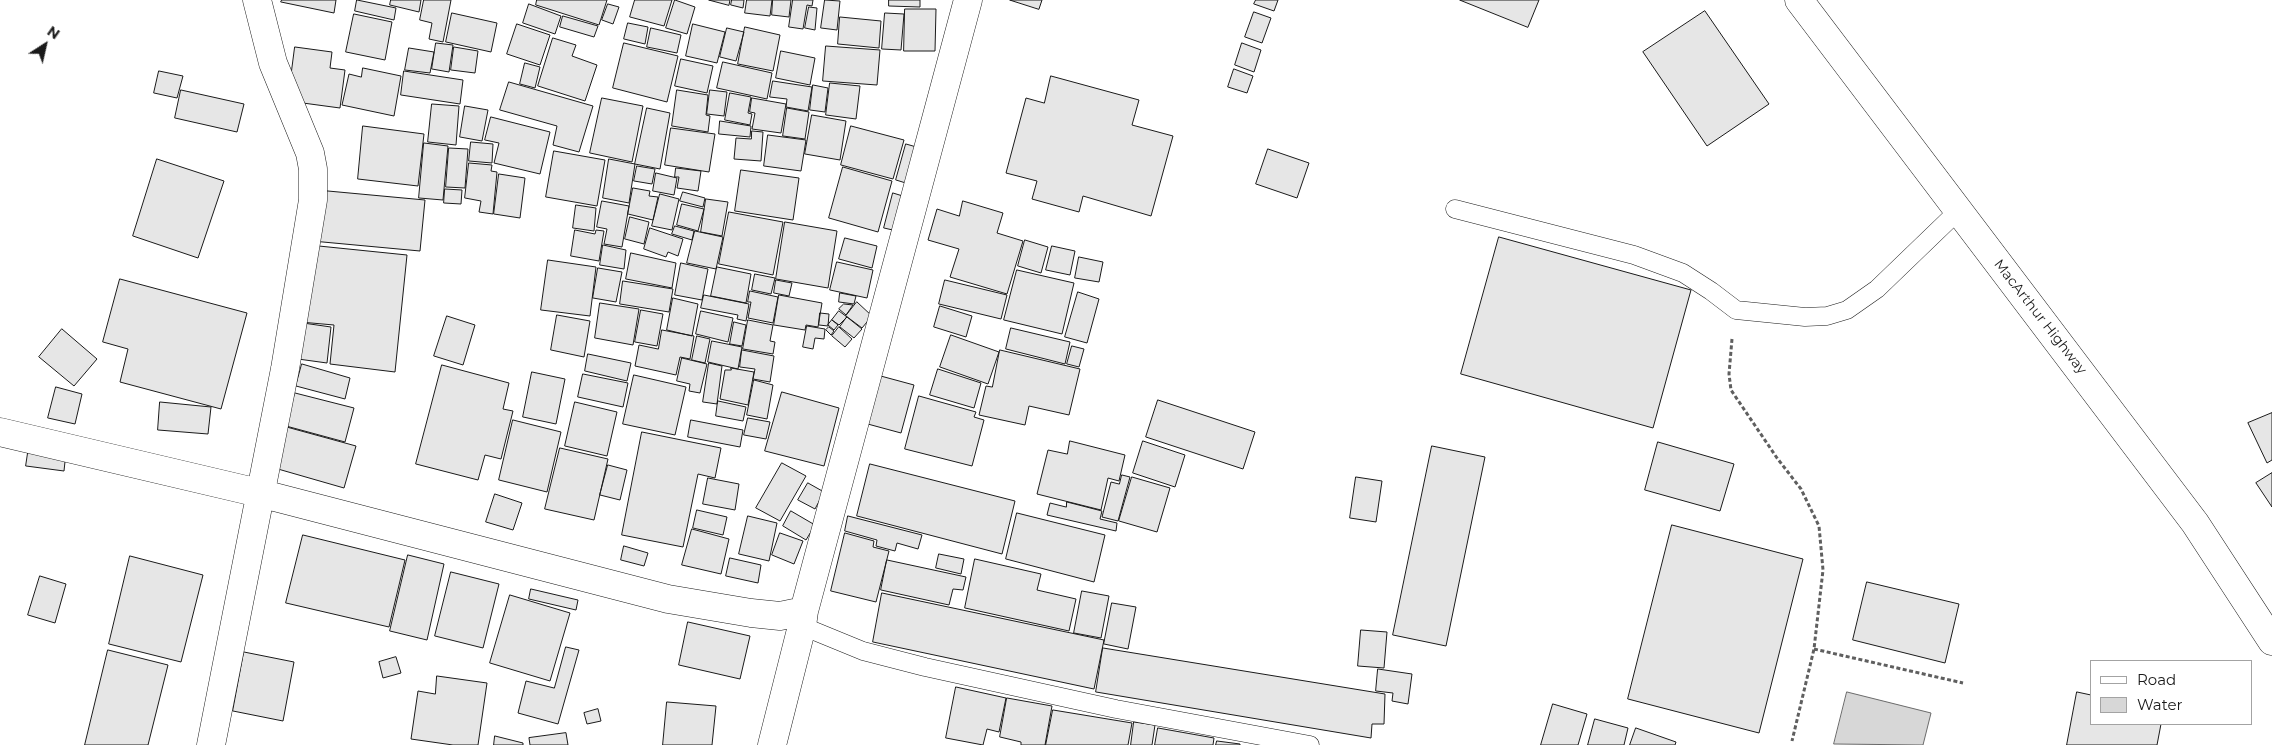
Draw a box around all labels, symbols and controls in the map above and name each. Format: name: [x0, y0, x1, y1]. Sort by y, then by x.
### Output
north arrow: [20, 20, 70, 70]
text: N: [44, 22, 63, 43]
street label: MacArthur Highway: [1990, 256, 2090, 378]
legend: [2090, 660, 2252, 725]
text: Road: [2137, 670, 2176, 689]
text: Water: [2137, 695, 2183, 714]

